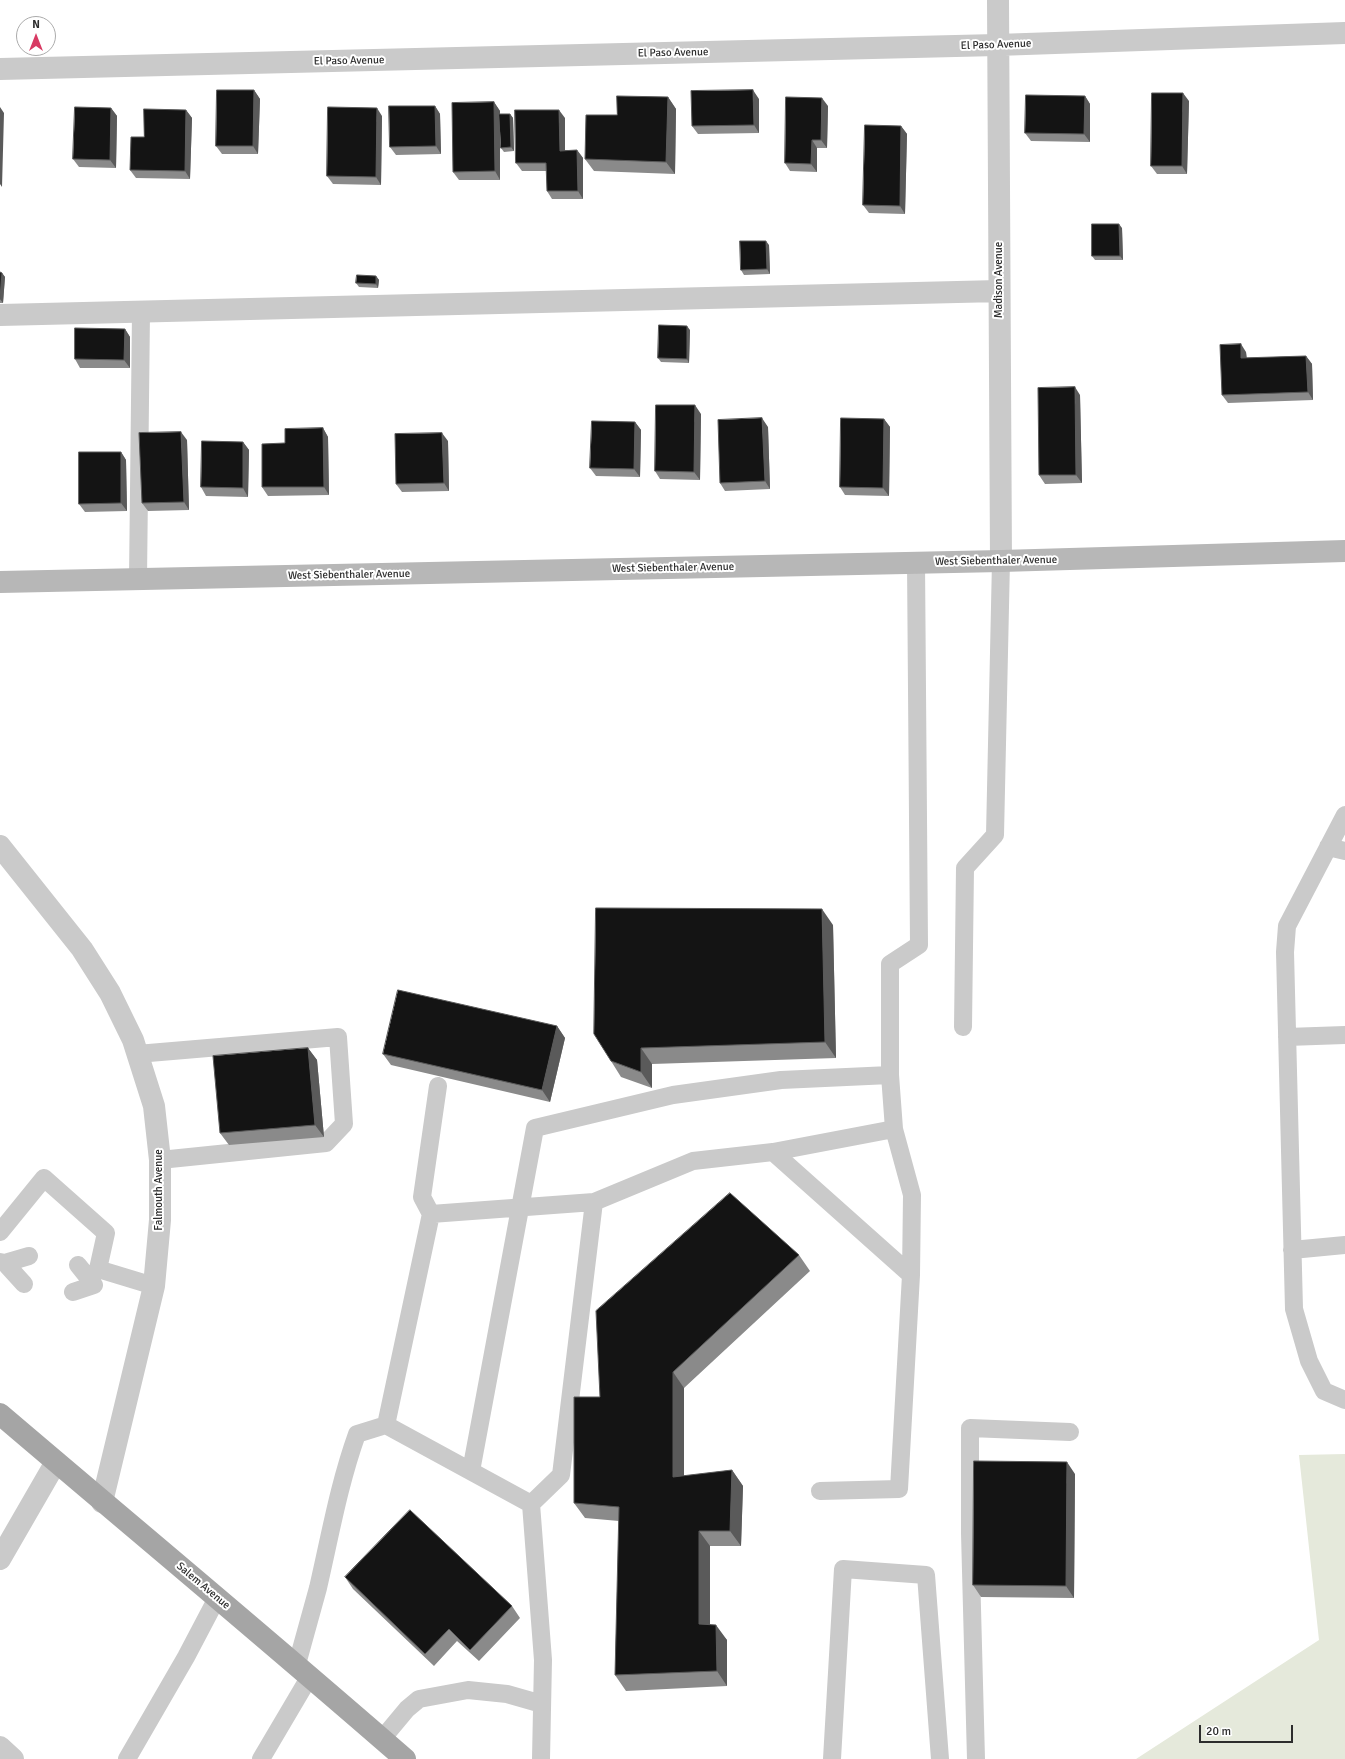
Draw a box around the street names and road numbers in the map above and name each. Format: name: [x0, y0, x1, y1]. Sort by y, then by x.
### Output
street label: El Paso Avenue: [960, 37, 1032, 53]
street label: El Paso Avenue: [637, 46, 709, 60]
street label: El Paso Avenue: [313, 54, 385, 68]
street label: Madison Avenue: [992, 242, 1006, 318]
street label: West Siebenthaler Avenue: [935, 553, 1057, 569]
street label: West Siebenthaler Avenue: [612, 560, 734, 576]
street label: West Siebenthaler Avenue: [288, 567, 410, 583]
street label: Falmouth Avenue: [152, 1149, 166, 1231]
street label: Salem Avenue: [174, 1560, 232, 1612]

